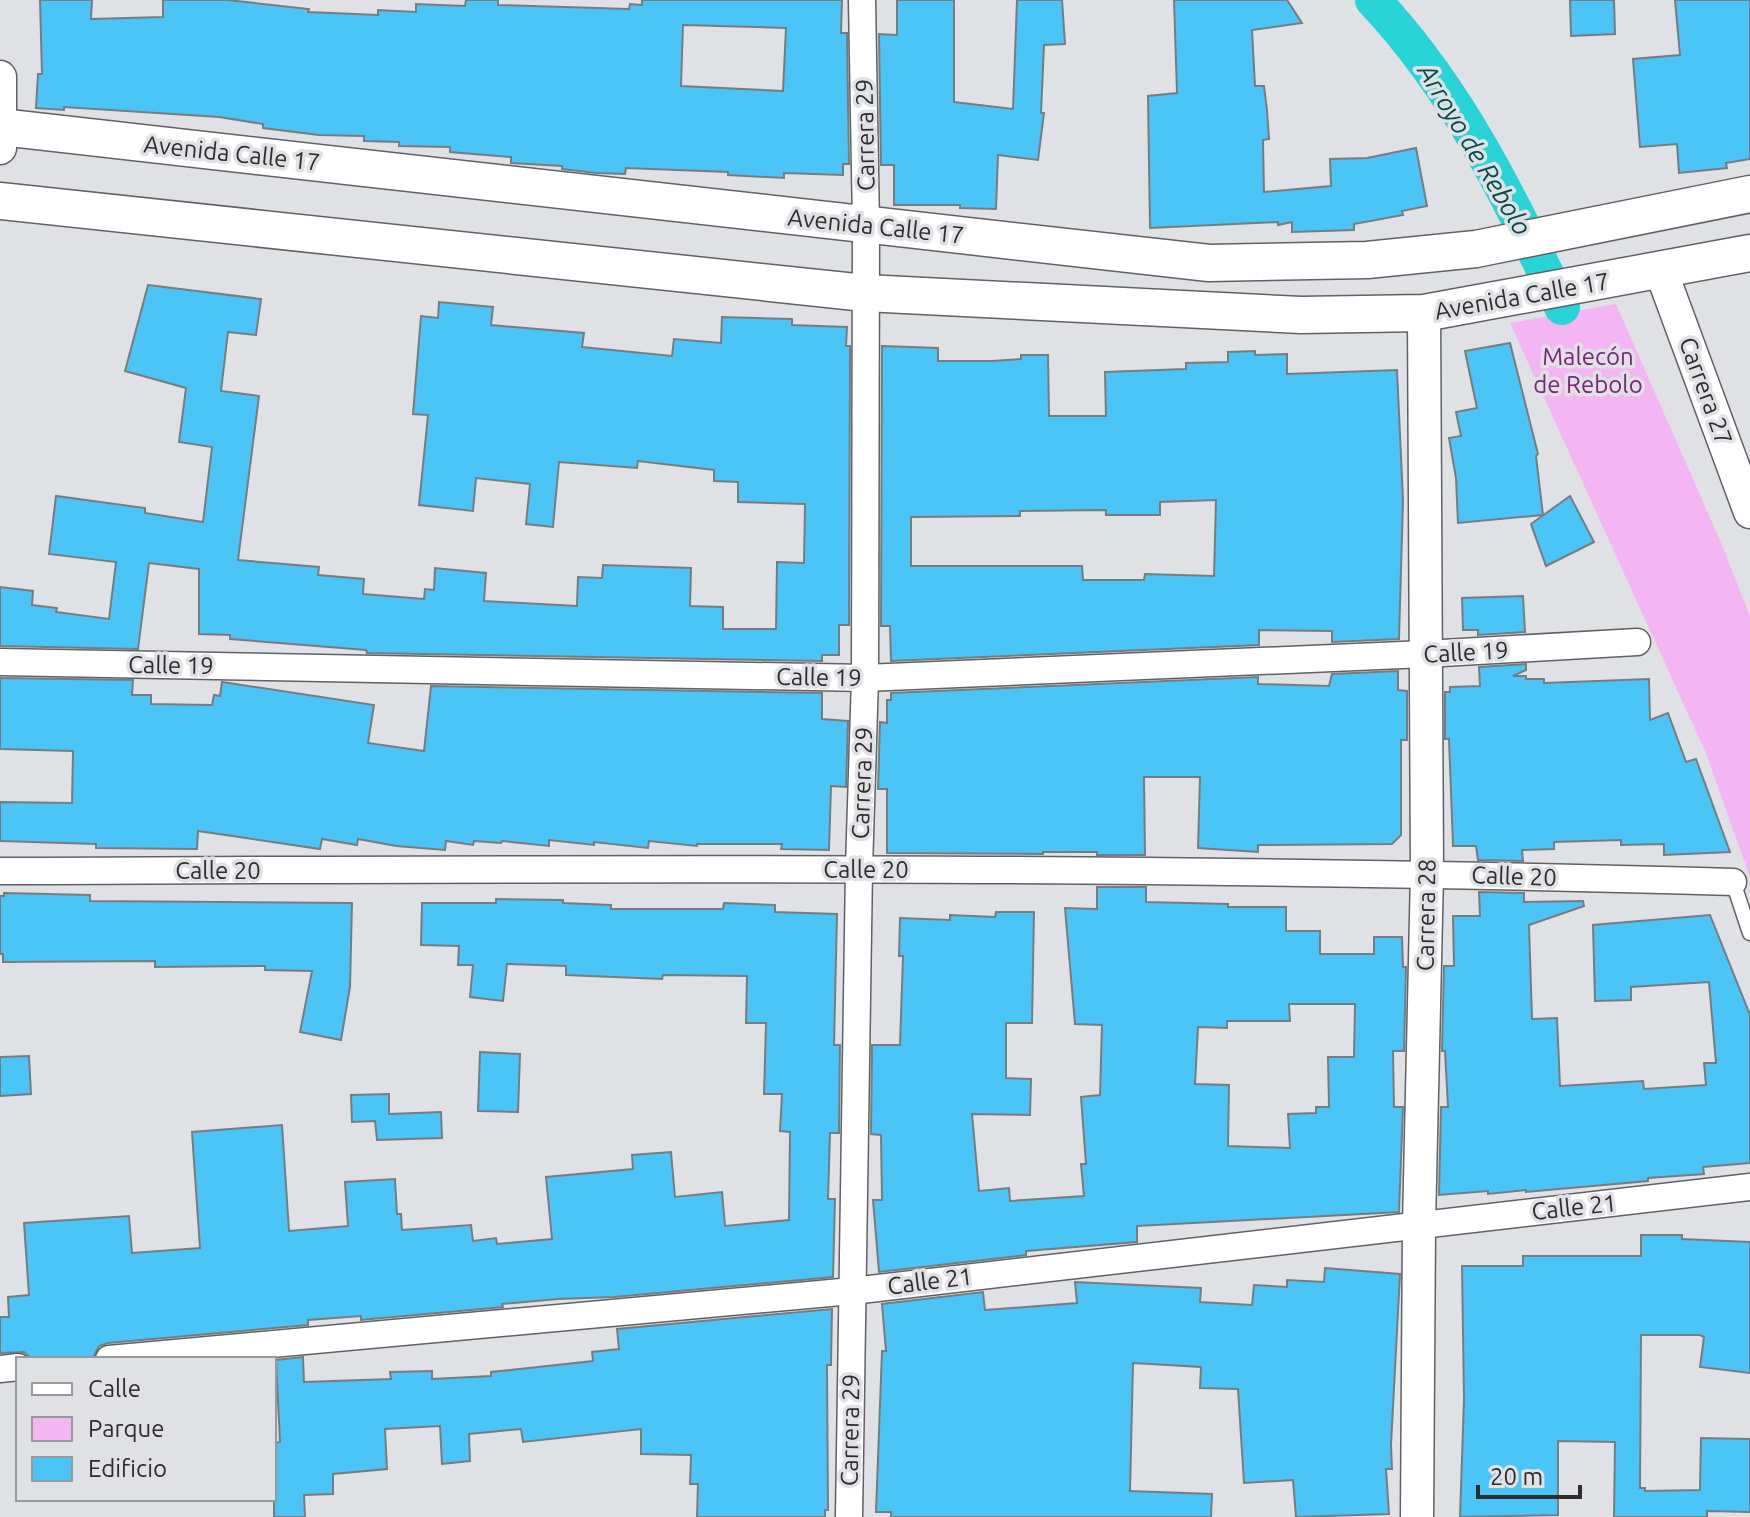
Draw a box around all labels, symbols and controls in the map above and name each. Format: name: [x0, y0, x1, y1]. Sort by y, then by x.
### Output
water label: Arroyo de Rebolo: [1411, 56, 1538, 240]
street label: Carrera 29: [851, 79, 879, 191]
street label: Avenida Calle 17: [143, 130, 321, 176]
street label: Avenida Calle 17: [787, 203, 965, 249]
street label: Avenida Calle 17: [1432, 267, 1612, 325]
street label: Carrera 27: [1674, 334, 1738, 448]
park label: Malecón de Rebolo: [1533, 343, 1643, 398]
street label: Calle 19: [1423, 636, 1509, 668]
street label: Calle 19: [128, 651, 214, 679]
street label: Calle 19: [776, 663, 862, 691]
street label: Carrera 29: [847, 726, 877, 840]
street label: Calle 20: [823, 856, 909, 883]
street label: Calle 20: [175, 857, 261, 884]
street label: Carrera 28: [1412, 859, 1440, 971]
street label: Calle 20: [1471, 861, 1557, 891]
street label: Calle 21: [1530, 1189, 1618, 1225]
street label: Calle 21: [886, 1262, 974, 1300]
legend: [16, 1357, 276, 1501]
street label: Carrera 29: [836, 1374, 864, 1486]
text: Calle: [88, 1375, 141, 1402]
text: Parque: [88, 1415, 165, 1442]
scale bar: [1478, 1449, 1580, 1499]
text: Edificio: [88, 1455, 167, 1482]
text: 20 m: [1490, 1463, 1543, 1490]

